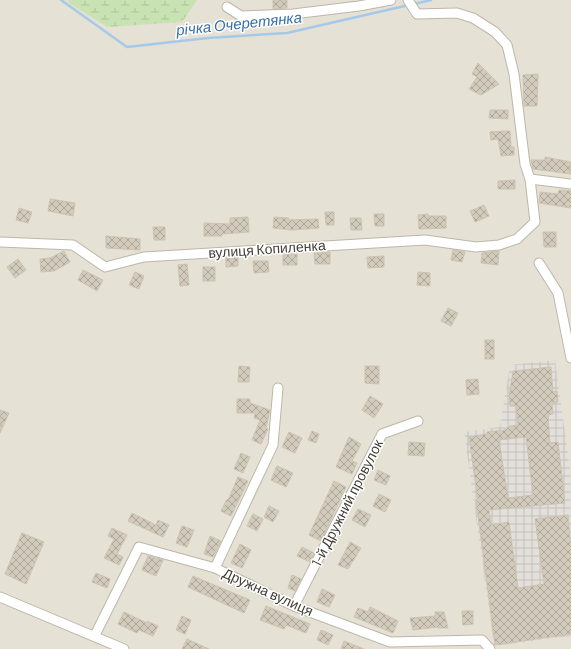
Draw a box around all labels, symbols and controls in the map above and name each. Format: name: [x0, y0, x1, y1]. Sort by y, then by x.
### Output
water label: річка Очеретянка: [174, 7, 303, 39]
street label: вулиця Копиленка: [208, 236, 326, 261]
street label: 1-й Дружний провулок: [307, 436, 386, 569]
street label: Дружна вулиця: [220, 564, 316, 619]

